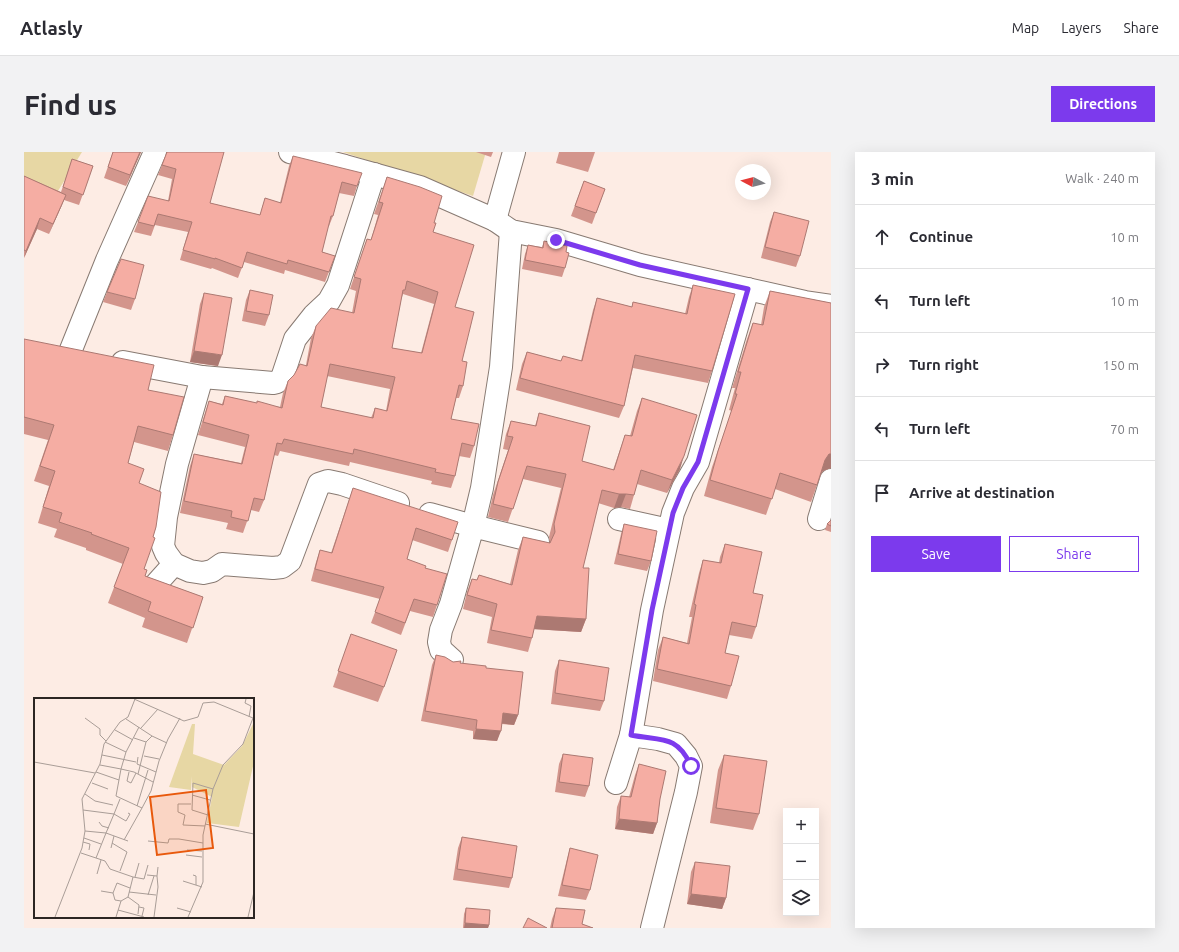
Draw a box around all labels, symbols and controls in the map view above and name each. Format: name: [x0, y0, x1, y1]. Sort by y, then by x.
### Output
text: Atlasly: [20, 17, 83, 39]
text: Map: [1012, 20, 1039, 36]
text: Layers: [1061, 20, 1101, 36]
text: Share: [1123, 20, 1159, 36]
button: Directions: [1051, 86, 1155, 122]
text: Find us: [24, 89, 117, 120]
north arrow: [735, 164, 771, 200]
text: 3 min: [871, 169, 914, 188]
text: Walk · 240 m: [1065, 171, 1139, 185]
icon: ahead: [871, 226, 893, 248]
text: Continue: [909, 228, 973, 245]
text: 10 m: [1110, 230, 1139, 244]
route end: [547, 231, 565, 249]
icon: left: [871, 290, 893, 312]
text: Turn left: [909, 292, 970, 309]
text: 10 m: [1110, 294, 1139, 308]
icon: right: [871, 354, 893, 376]
text: Turn right: [909, 356, 979, 373]
text: 150 m: [1103, 358, 1139, 372]
icon: left: [871, 418, 893, 440]
text: Turn left: [909, 420, 970, 437]
text: 70 m: [1110, 422, 1139, 436]
icon: arrive: [871, 482, 893, 504]
text: Arrive at destination: [909, 484, 1055, 501]
button: Save: [871, 536, 1001, 572]
button: Share: [1009, 536, 1139, 572]
inset map: [34, 698, 254, 918]
route start: [682, 757, 700, 775]
map controls: [783, 808, 819, 916]
button: +: [783, 808, 819, 844]
button: −: [783, 844, 819, 880]
button: layers: [783, 880, 819, 916]

